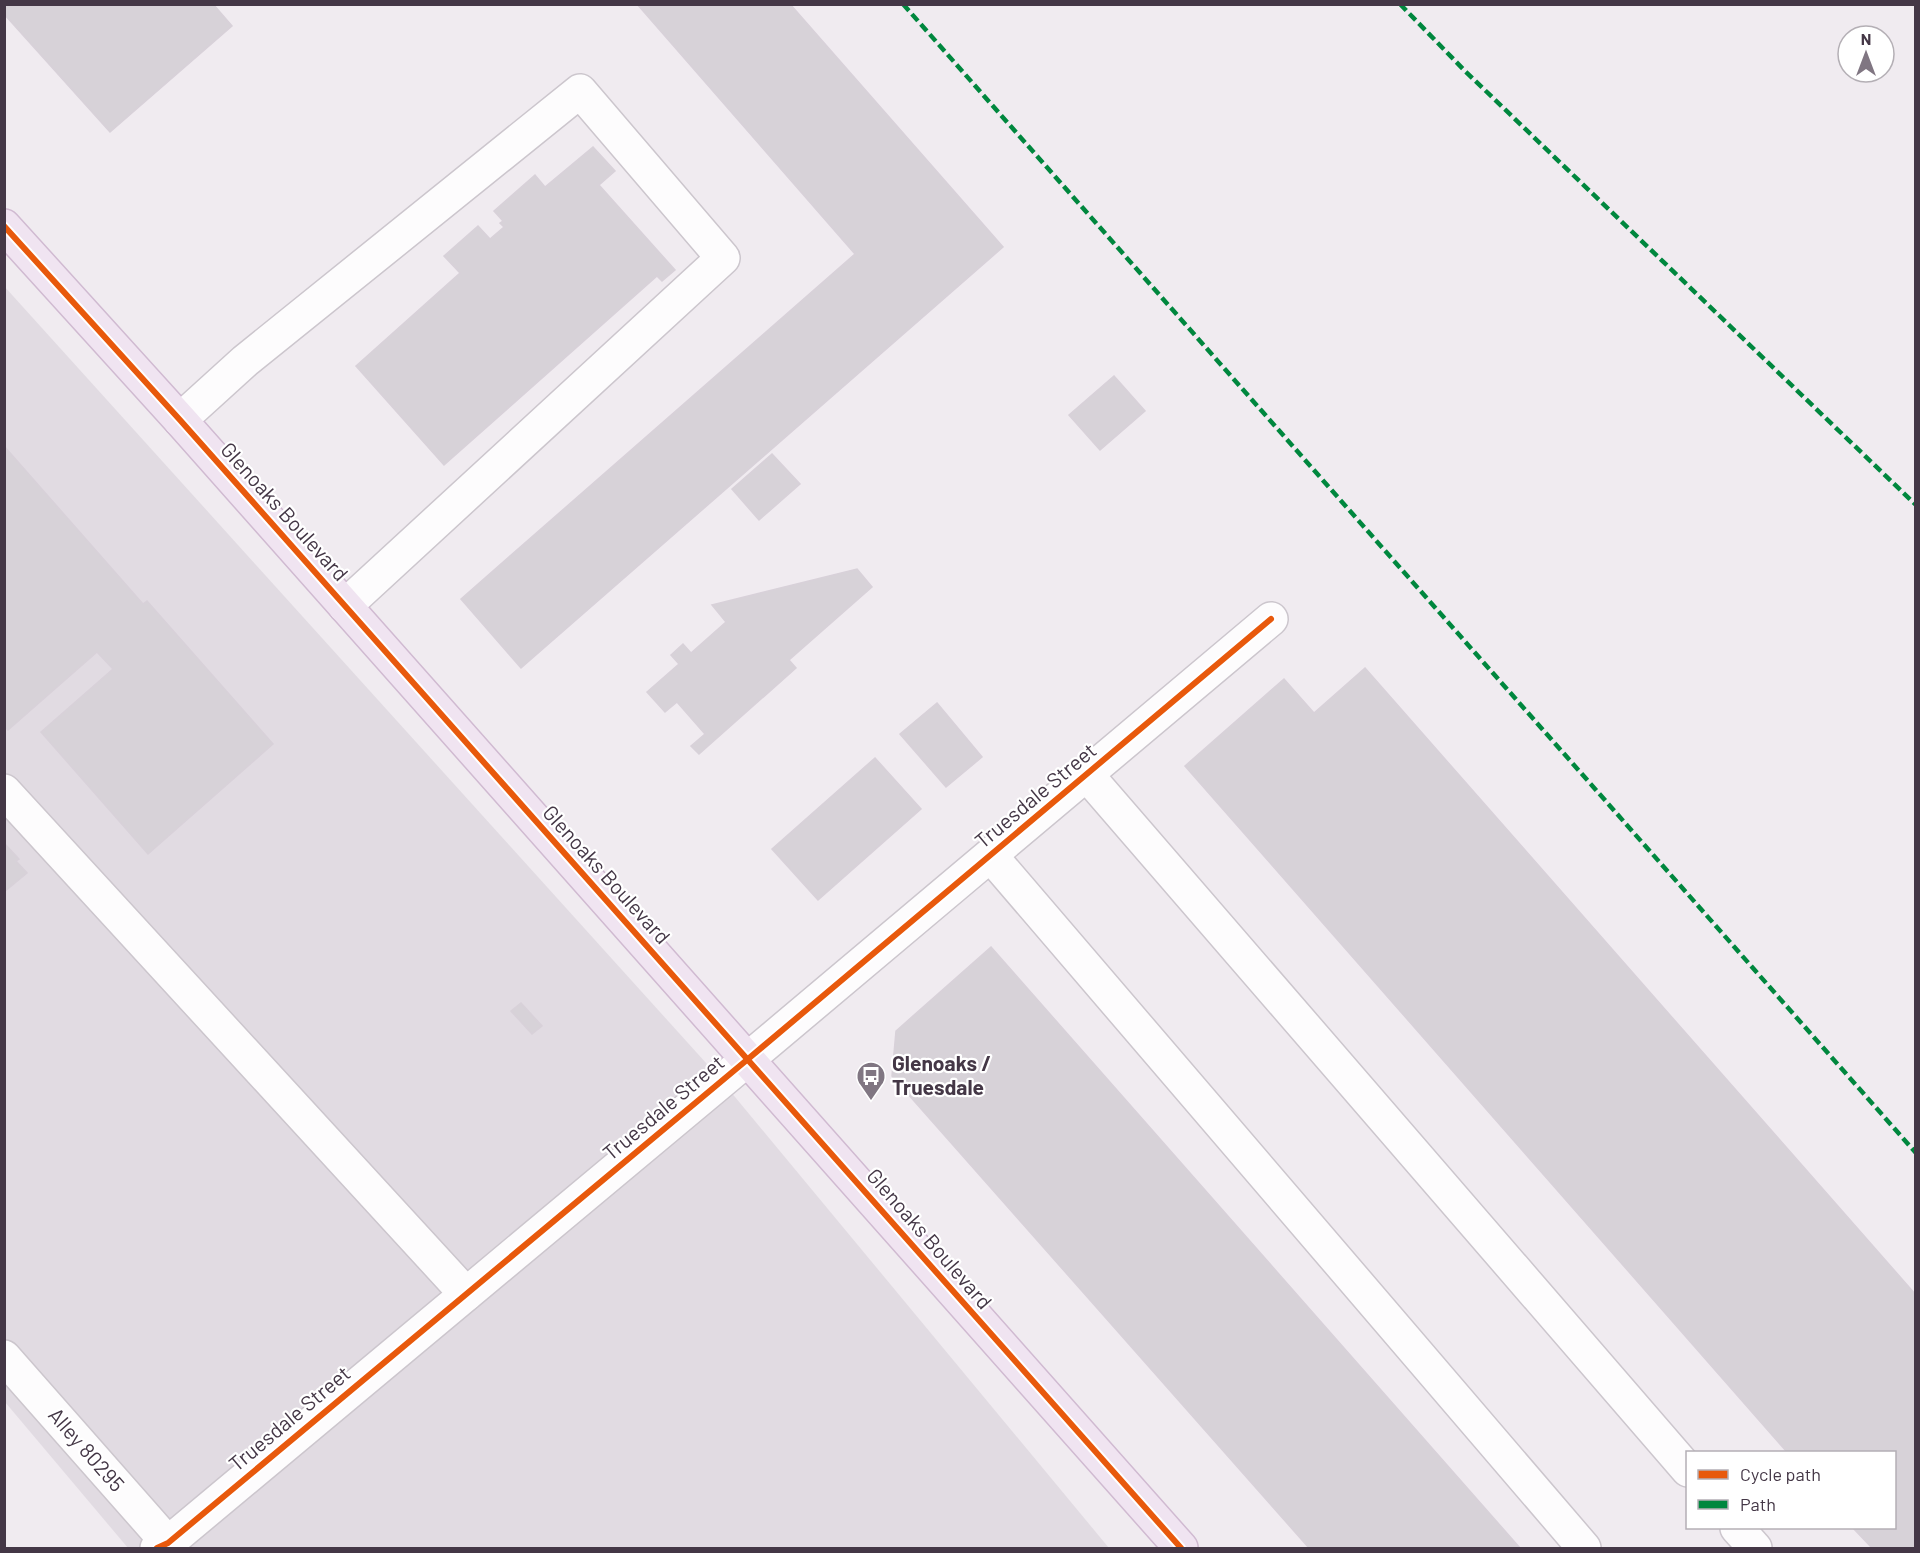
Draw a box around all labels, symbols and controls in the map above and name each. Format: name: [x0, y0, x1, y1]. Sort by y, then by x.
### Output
north arrow: [1836, 24, 1896, 84]
text: N: [1861, 29, 1871, 48]
street label: Glenoaks Boulevard: [216, 436, 354, 586]
street label: Truesdale Street: [969, 737, 1101, 853]
street label: Glenoaks Boulevard: [538, 799, 676, 949]
street label: Truesdale Street: [597, 1049, 729, 1165]
place label: Glenoaks / Truesdale: [892, 1050, 991, 1099]
bus stop icon: Glenoaks / Truesdale: [855, 1060, 887, 1102]
street label: Glenoaks Boulevard: [862, 1163, 998, 1313]
street label: Truesdale Street: [223, 1360, 355, 1476]
street label: Alley 80295: [44, 1402, 130, 1496]
legend: [1686, 1451, 1896, 1529]
text: Cycle path: [1740, 1463, 1821, 1485]
text: Path: [1740, 1493, 1776, 1515]

